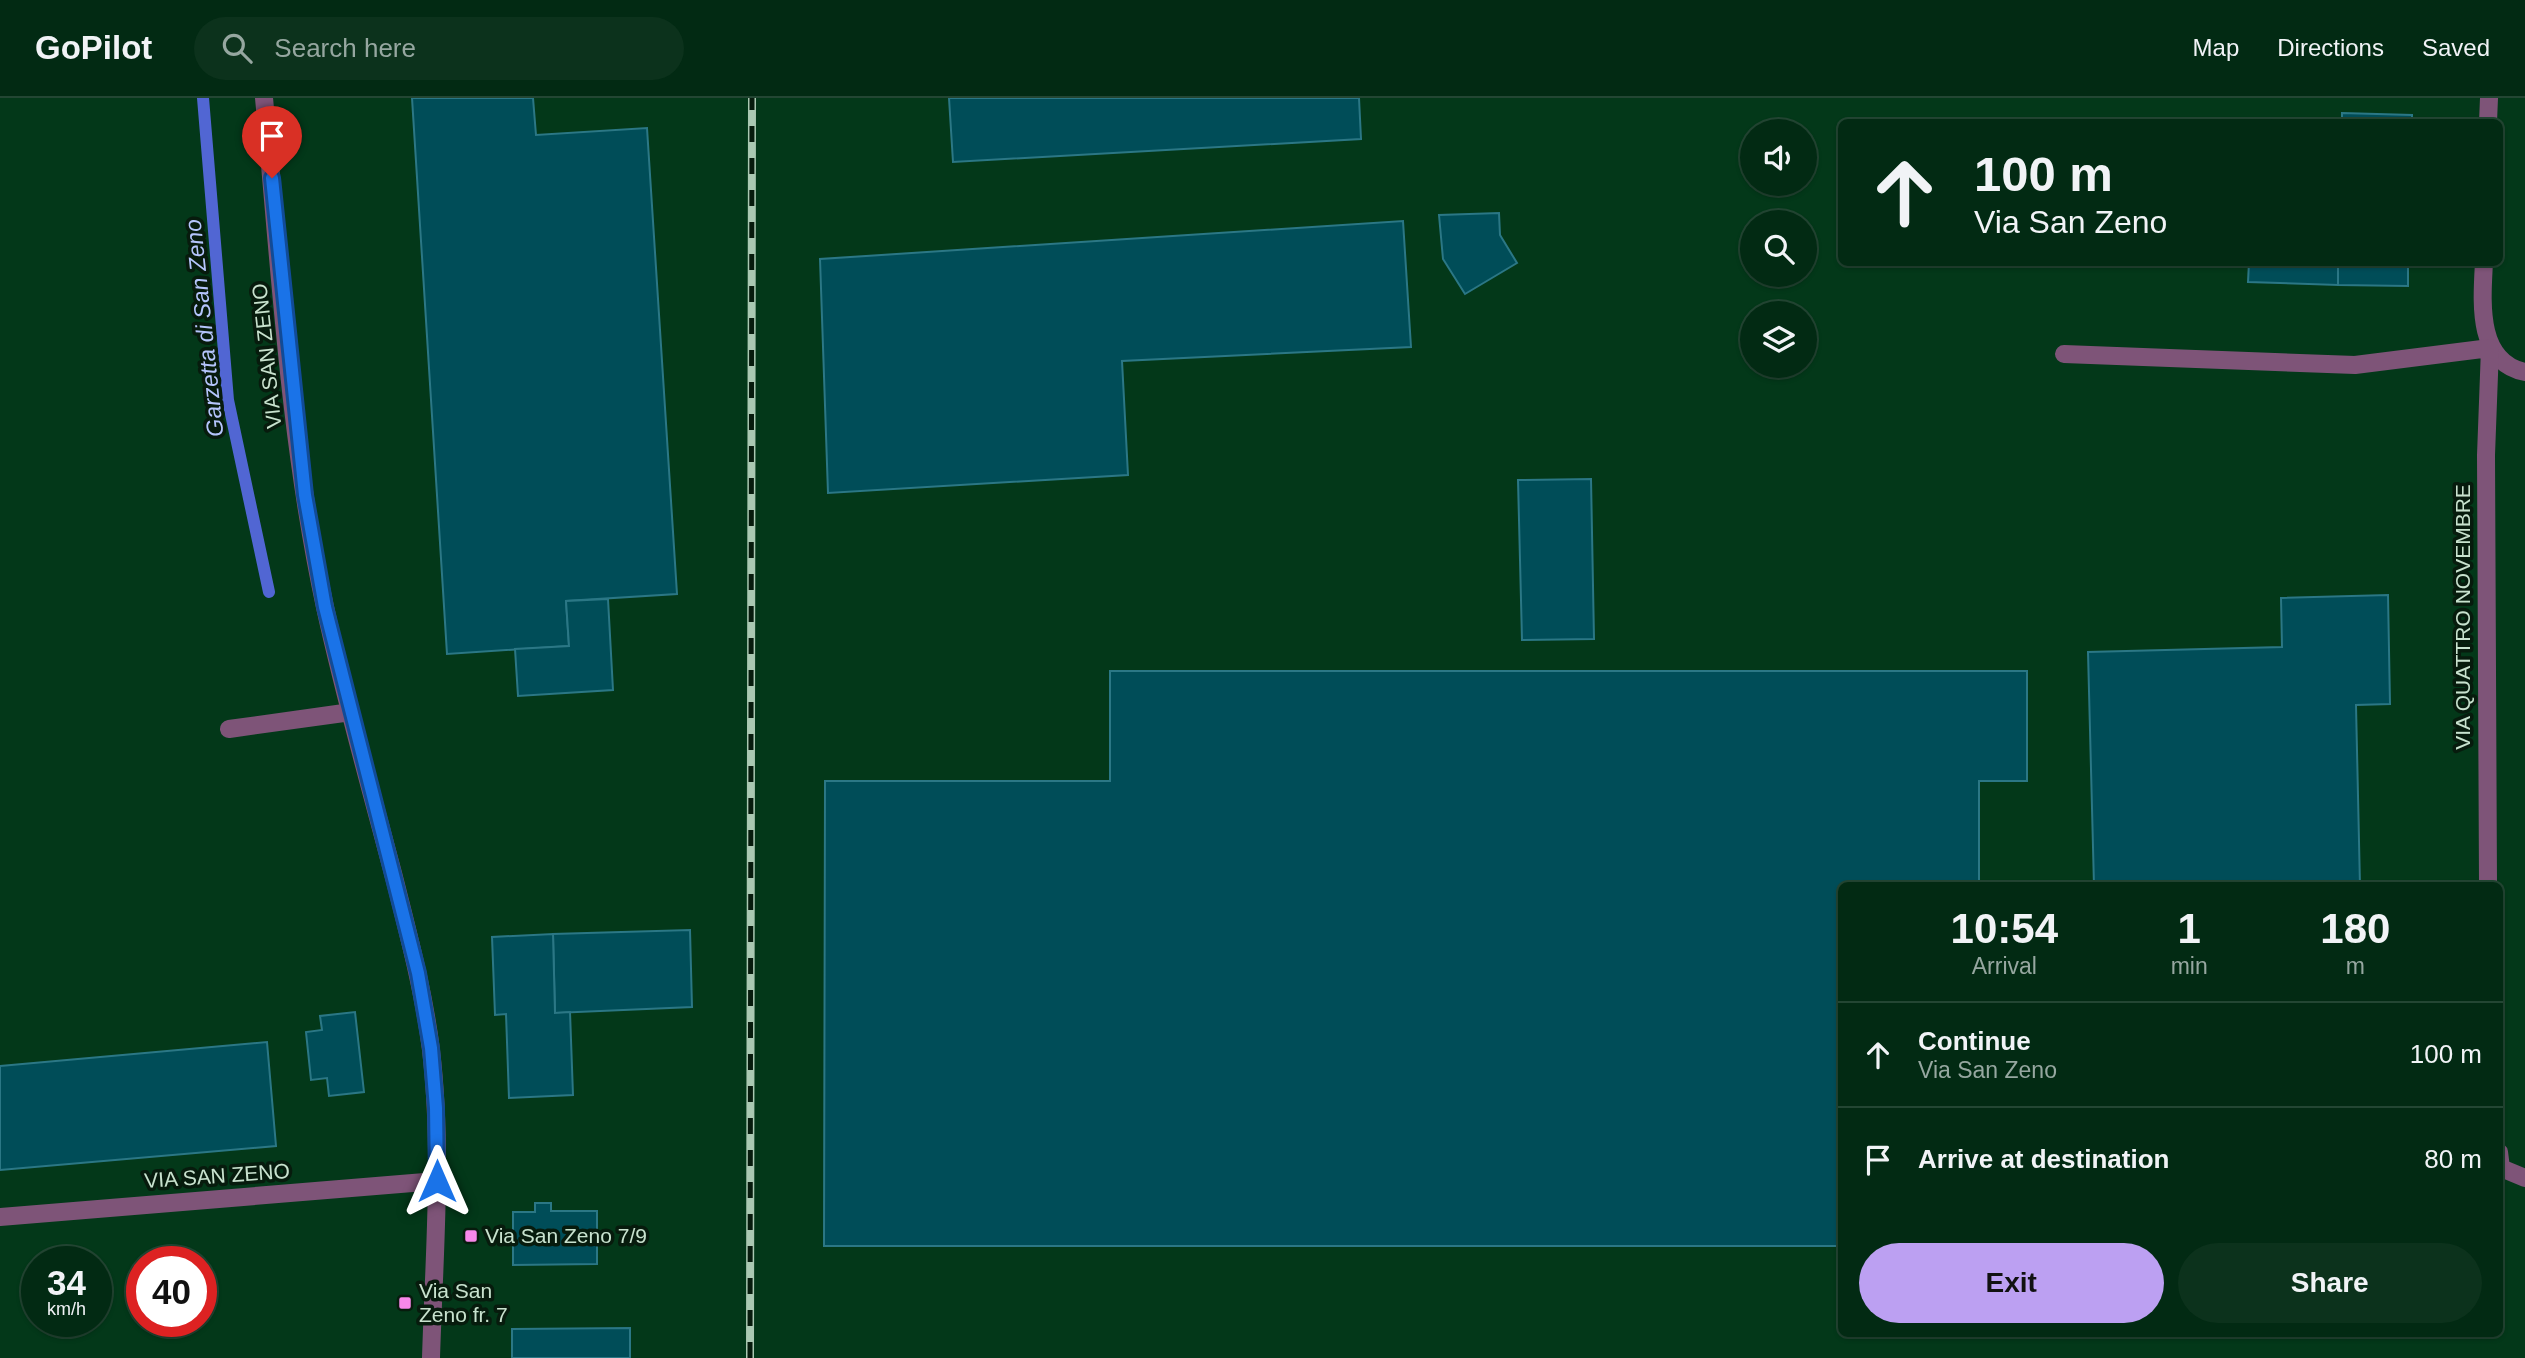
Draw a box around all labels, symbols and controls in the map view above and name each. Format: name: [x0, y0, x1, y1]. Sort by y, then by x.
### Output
search box: [194, 17, 684, 80]
text: GoPilot: [35, 29, 152, 66]
icon: search: [218, 29, 256, 67]
text: Search here: [274, 33, 416, 63]
text: Map: [2193, 34, 2239, 61]
text: Directions: [2277, 34, 2384, 61]
text: Saved: [2422, 34, 2490, 61]
pin: [242, 106, 302, 178]
icon: arrive: [253, 117, 291, 155]
map controls: [1740, 119, 1817, 378]
button: sound: [1740, 119, 1817, 196]
icon: ahead: [1859, 147, 1950, 238]
text: 100 m: [1974, 147, 2113, 201]
text: Via San Zeno: [1974, 204, 2167, 240]
button: search: [1740, 210, 1817, 287]
water label: Garzetta di San Zeno: [180, 218, 228, 438]
street label: VIA SAN ZENO: [247, 282, 286, 430]
button: layers: [1740, 301, 1817, 378]
street label: VIA QUATTRO NOVEMBRE: [2451, 484, 2474, 750]
text: 10:54: [1951, 905, 2058, 952]
text: 1: [2177, 905, 2201, 952]
text: 180: [2320, 905, 2390, 952]
text: Arrival: [1972, 953, 2037, 979]
text: min: [2171, 953, 2208, 979]
text: m: [2346, 953, 2365, 979]
text: Continue: [1918, 1026, 2031, 1056]
icon: ahead: [1859, 1036, 1897, 1074]
text: 100 m: [2410, 1039, 2482, 1069]
text: Via San Zeno: [1918, 1057, 2057, 1083]
icon: arrive: [1859, 1141, 1897, 1179]
position arrow: [400, 1144, 474, 1218]
text: Arrive at destination: [1918, 1144, 2169, 1174]
text: 80 m: [2424, 1144, 2482, 1174]
street label: VIA SAN ZENO: [143, 1159, 291, 1192]
place label: Via San Zeno 7/9: [485, 1224, 647, 1247]
marker: Via San Zeno 7/9: [463, 1228, 479, 1244]
button: Exit: [1859, 1243, 2164, 1323]
button: Share: [2178, 1243, 2482, 1323]
speed limit sign: 40: [126, 1246, 217, 1337]
text: 34: [47, 1263, 86, 1302]
place label: Via San Zeno fr. 7: [419, 1279, 508, 1326]
marker: Via San Zeno fr. 7: [397, 1295, 413, 1311]
text: km/h: [47, 1299, 86, 1319]

